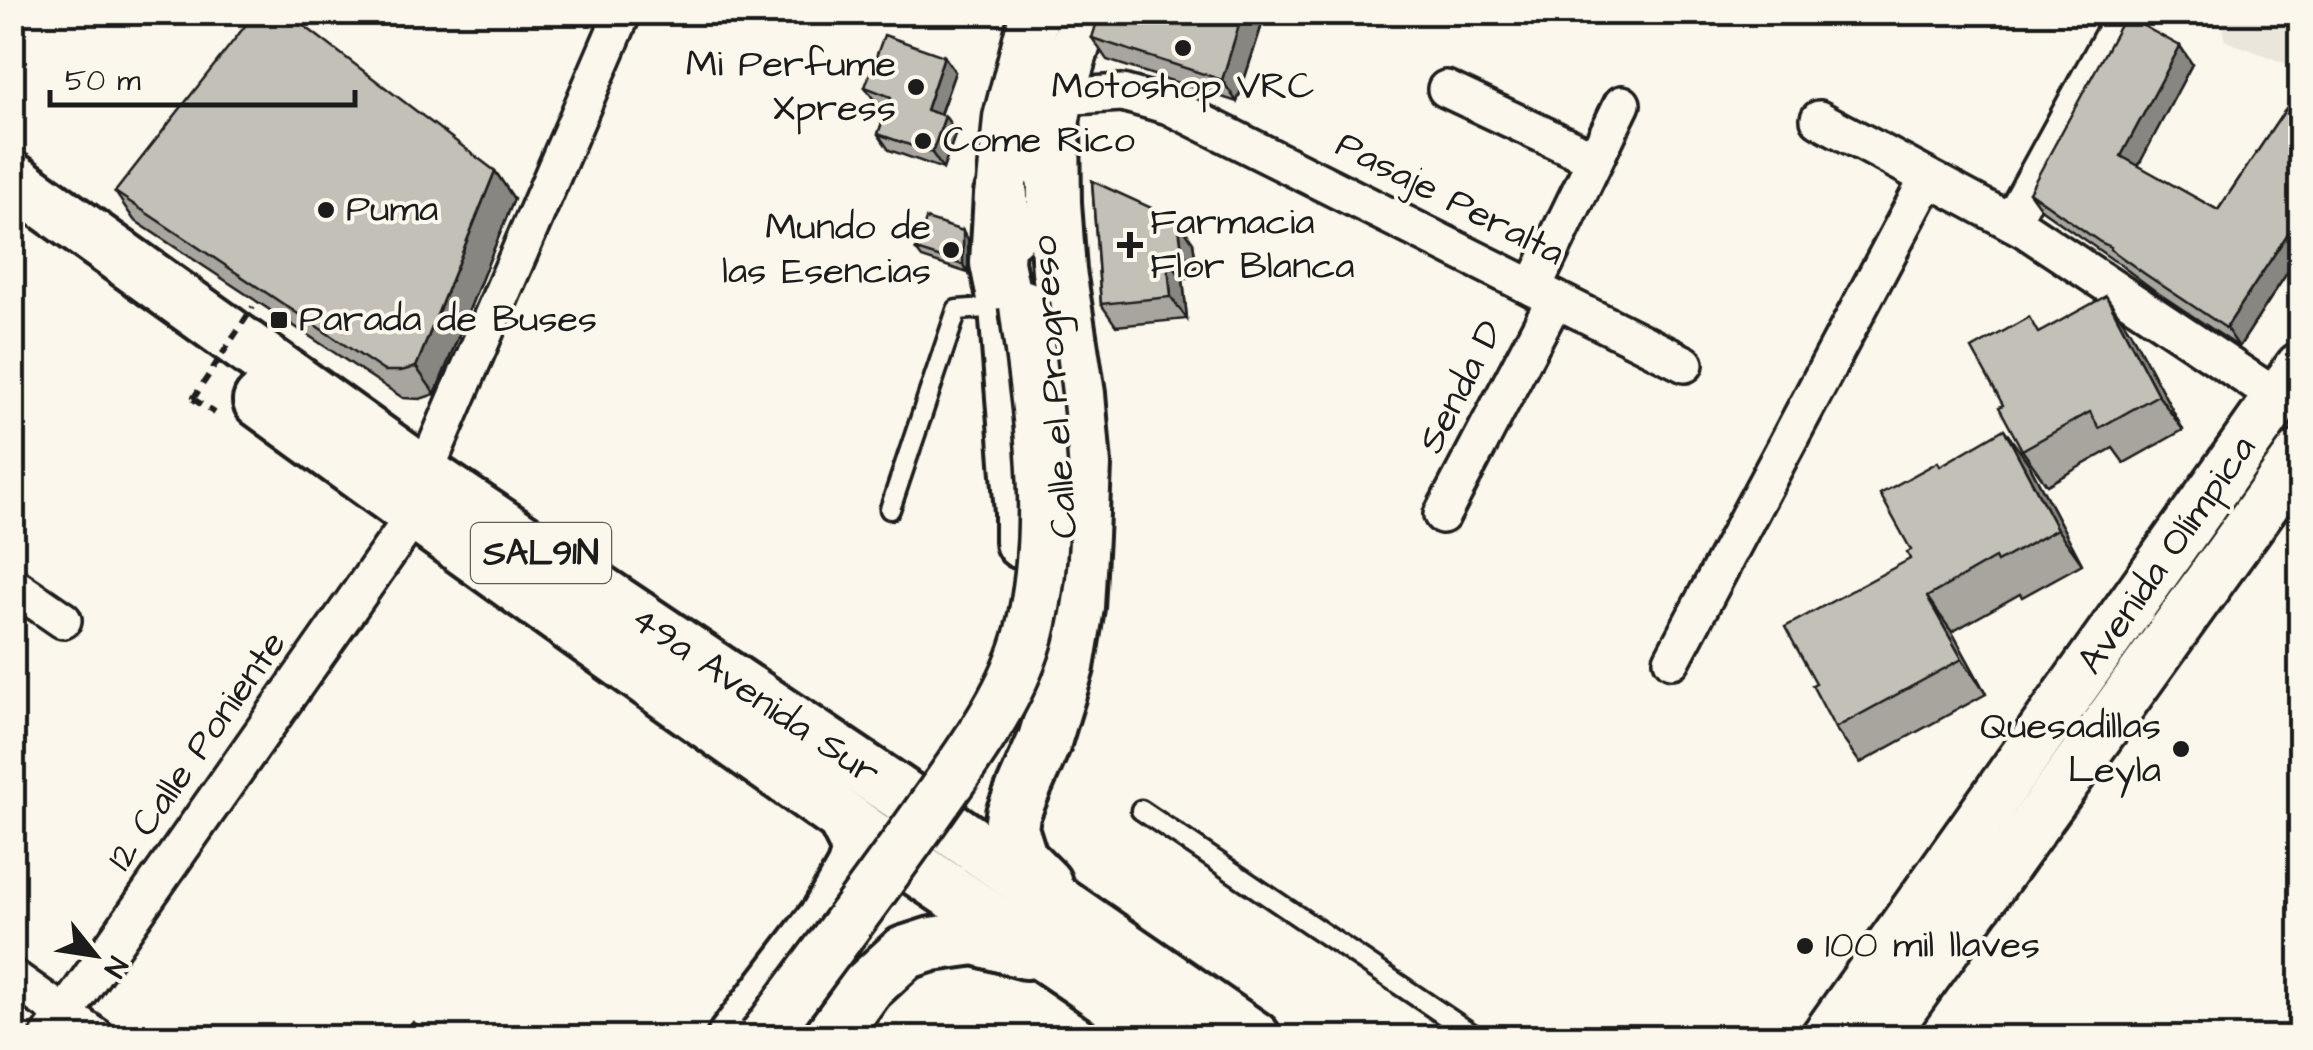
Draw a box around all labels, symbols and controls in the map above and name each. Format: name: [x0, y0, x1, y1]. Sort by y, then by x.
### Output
marker: Motoshop VRC: [1172, 37, 1194, 59]
place label: Mi Perfume Xpress: [686, 39, 896, 135]
scale bar: [50, 45, 355, 107]
text: 50 m: [65, 60, 141, 102]
place label: Motoshop VRC: [1052, 61, 1315, 113]
marker: Mi Perfume Xpress: [905, 76, 927, 98]
place label: Come Rico: [943, 115, 1135, 167]
street label: Pasaje Peralta: [1327, 119, 1573, 279]
marker: Come Rico: [912, 130, 934, 152]
place label: Puma: [346, 184, 438, 236]
place label: Farmacia Flor Blanca: [1150, 197, 1355, 293]
marker: Puma: [315, 199, 337, 221]
place label: Mundo de las Esencias: [722, 202, 931, 298]
street label: Calle el Progreso: [1018, 234, 1092, 540]
marker: Farmacia Flor Blanca: [1119, 234, 1141, 256]
marker: Mundo de las Esencias: [940, 239, 962, 261]
place label: Parada de Buses: [299, 294, 597, 346]
marker: Parada de Buses: [268, 309, 290, 331]
street label: Senda D: [1405, 312, 1517, 462]
street label: Avenida Olímpica: [2065, 425, 2269, 685]
road number: SAL91N: [471, 523, 611, 583]
street label: 49a Avenida Sur: [620, 593, 890, 799]
street label: 12 Calle Poniente: [95, 621, 299, 881]
place label: Quesadillas Leyla: [1980, 701, 2161, 798]
marker: Quesadillas Leyla: [2170, 738, 2192, 760]
north arrow: [45, 905, 145, 1005]
place label: 100 mil llaves: [1825, 920, 2040, 972]
marker: 100 mil llaves: [1794, 935, 1816, 957]
text: N: [94, 949, 137, 984]

